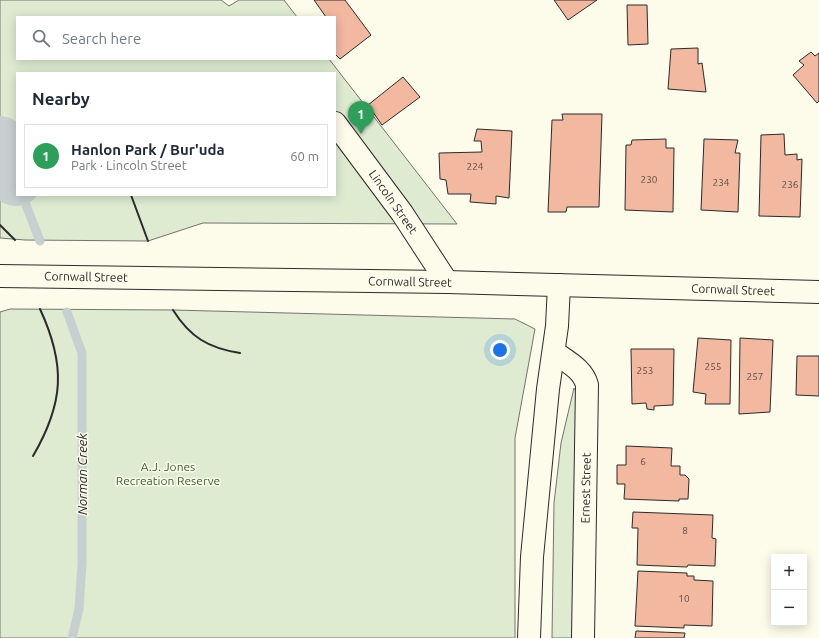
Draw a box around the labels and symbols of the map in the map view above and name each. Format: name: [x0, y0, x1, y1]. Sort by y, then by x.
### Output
pin: 1: [348, 101, 374, 134]
house number: 224: [467, 161, 484, 172]
street label: Lincoln Street: [367, 167, 420, 236]
house number: 230: [641, 174, 658, 185]
house number: 234: [713, 177, 730, 188]
house number: 236: [782, 179, 799, 190]
street label: Cornwall Street: [44, 269, 128, 284]
street label: Cornwall Street: [368, 274, 452, 289]
street label: Cornwall Street: [691, 282, 775, 297]
your location: [490, 340, 510, 360]
house number: 255: [705, 361, 721, 372]
house number: 253: [637, 365, 653, 376]
house number: 257: [747, 371, 763, 382]
water label: Norman Creek: [75, 433, 89, 515]
street label: Ernest Street: [578, 452, 593, 524]
house number: 6: [640, 456, 646, 467]
park label: A.J. Jones Recreation Reserve: [116, 460, 220, 487]
house number: 8: [682, 525, 688, 536]
house number: 10: [678, 593, 690, 604]

